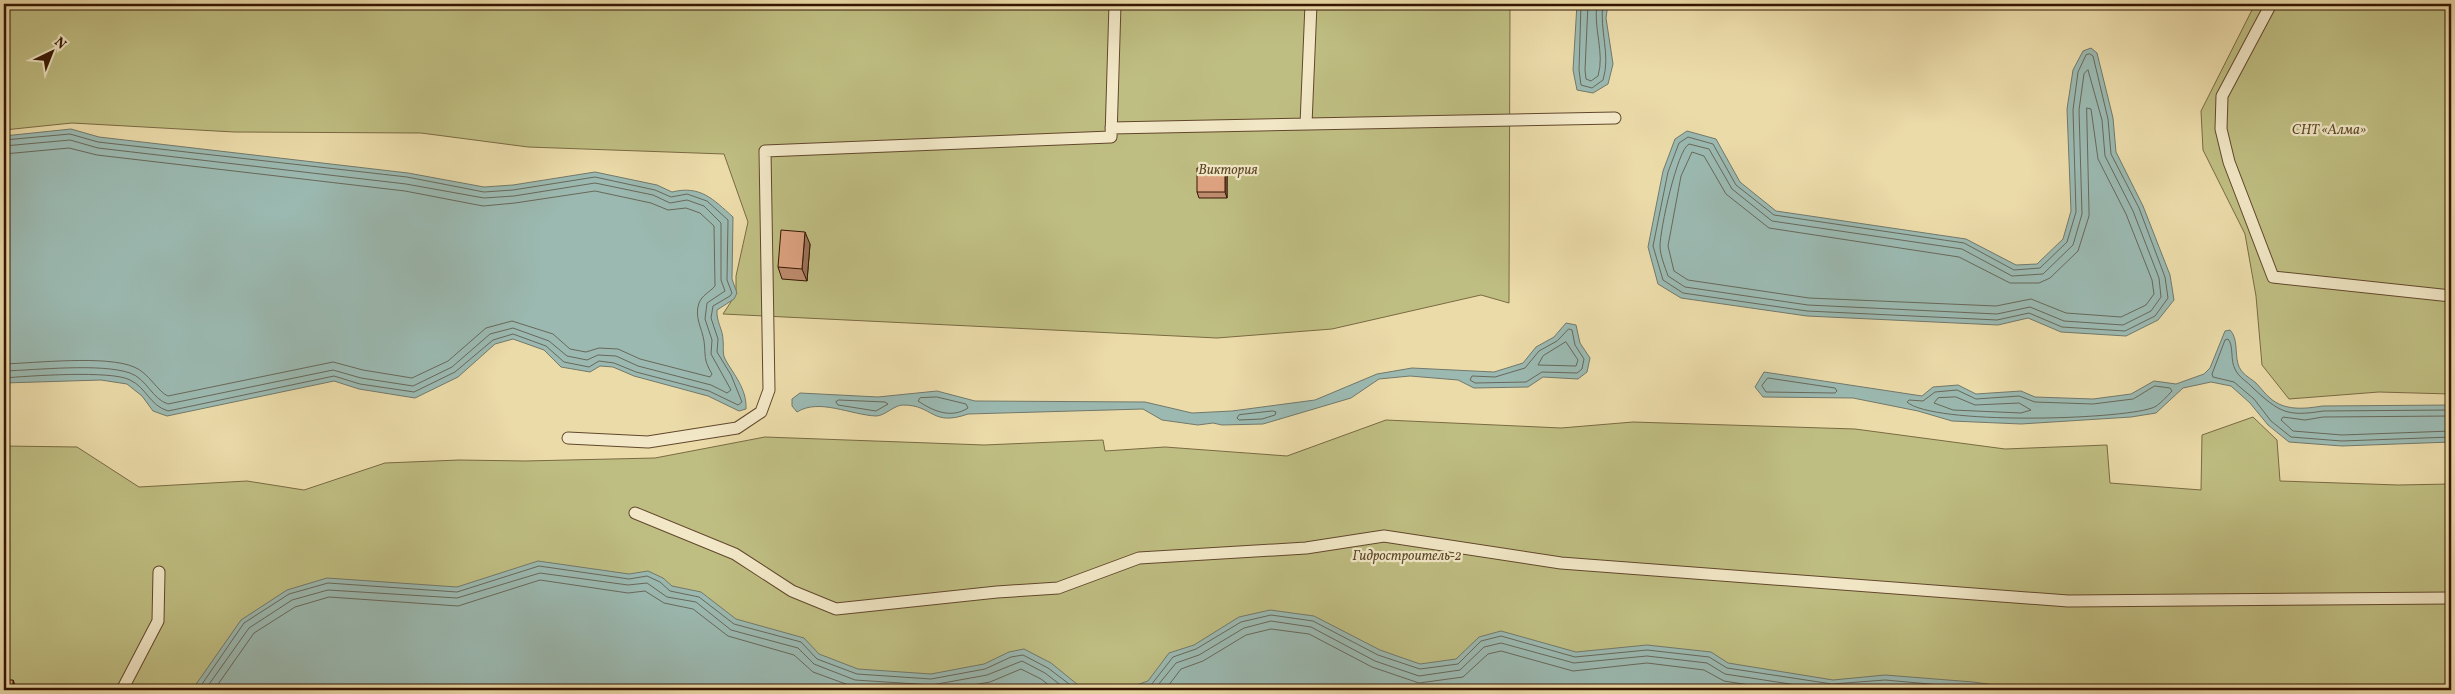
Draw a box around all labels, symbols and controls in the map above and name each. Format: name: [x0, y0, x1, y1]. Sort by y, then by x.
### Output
north arrow: [28, 28, 78, 78]
text: N: [50, 33, 70, 54]
park label: СНТ «Алма»: [2292, 121, 2366, 140]
park label: Виктория: [1198, 161, 1258, 180]
park label: Гидростроитель-2: [1352, 547, 1462, 566]

